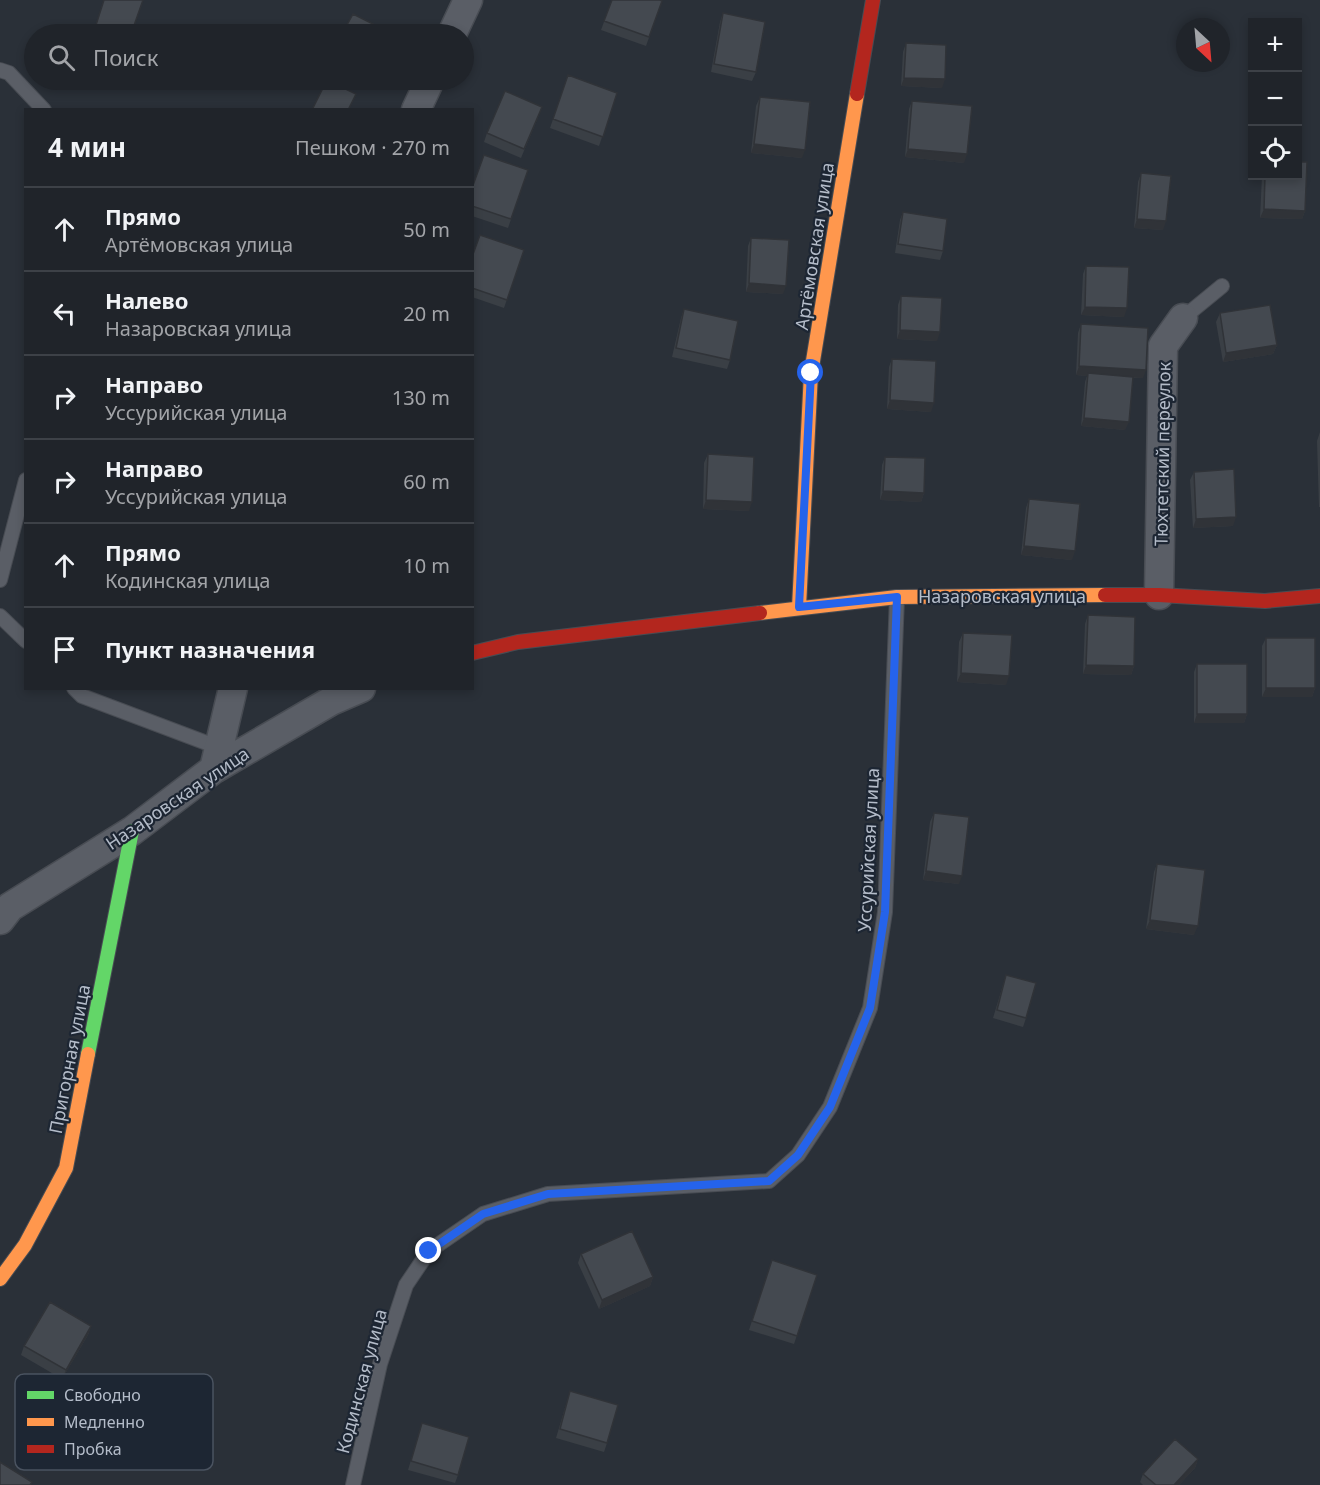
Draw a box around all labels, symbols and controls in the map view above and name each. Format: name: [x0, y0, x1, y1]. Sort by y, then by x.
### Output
north arrow: [1176, 18, 1230, 72]
map controls: [1248, 18, 1302, 180]
button: +: [1248, 18, 1302, 72]
search box: [24, 24, 474, 90]
icon: search: [45, 41, 78, 74]
text: Поиск: [93, 42, 158, 72]
button: −: [1248, 72, 1302, 126]
button: locate: [1248, 126, 1302, 180]
text: 4 мин: [48, 129, 126, 165]
text: Пешком · 270 m: [295, 134, 450, 161]
street label: Артёмовская улица: [789, 161, 839, 331]
text: Прямо: [105, 201, 181, 231]
icon: ahead: [48, 213, 81, 246]
text: 50 m: [403, 216, 450, 243]
text: Артёмовская улица: [105, 231, 293, 258]
text: Налево: [105, 285, 188, 315]
icon: left: [48, 297, 81, 330]
text: 20 m: [403, 300, 450, 327]
text: Назаровская улица: [105, 315, 292, 342]
route start: [797, 359, 823, 385]
street label: Тюхтетский переулок: [1148, 361, 1176, 546]
text: Направо: [105, 369, 203, 399]
icon: right: [48, 381, 81, 414]
text: 130 m: [392, 384, 450, 411]
text: Уссурийская улица: [105, 399, 287, 426]
text: Направо: [105, 453, 203, 483]
icon: right: [48, 465, 81, 498]
text: 60 m: [403, 468, 450, 495]
text: Уссурийская улица: [105, 483, 287, 510]
text: Прямо: [105, 537, 181, 567]
icon: ahead: [48, 549, 81, 582]
text: 10 m: [403, 552, 450, 579]
text: Кодинская улица: [105, 567, 270, 594]
street label: Назаровская улица: [918, 584, 1086, 608]
icon: arrive: [48, 633, 81, 666]
text: Пункт назначения: [105, 634, 315, 664]
street label: Назаровская улица: [101, 741, 253, 855]
street label: Уссурийская улица: [852, 767, 884, 933]
street label: Пригорная улица: [43, 982, 95, 1136]
route end: [415, 1237, 441, 1263]
street label: Кодинская улица: [330, 1306, 392, 1456]
legend: [15, 1374, 213, 1470]
text: Свободно: [64, 1384, 141, 1406]
text: Медленно: [64, 1411, 145, 1433]
text: Пробка: [64, 1438, 122, 1460]

